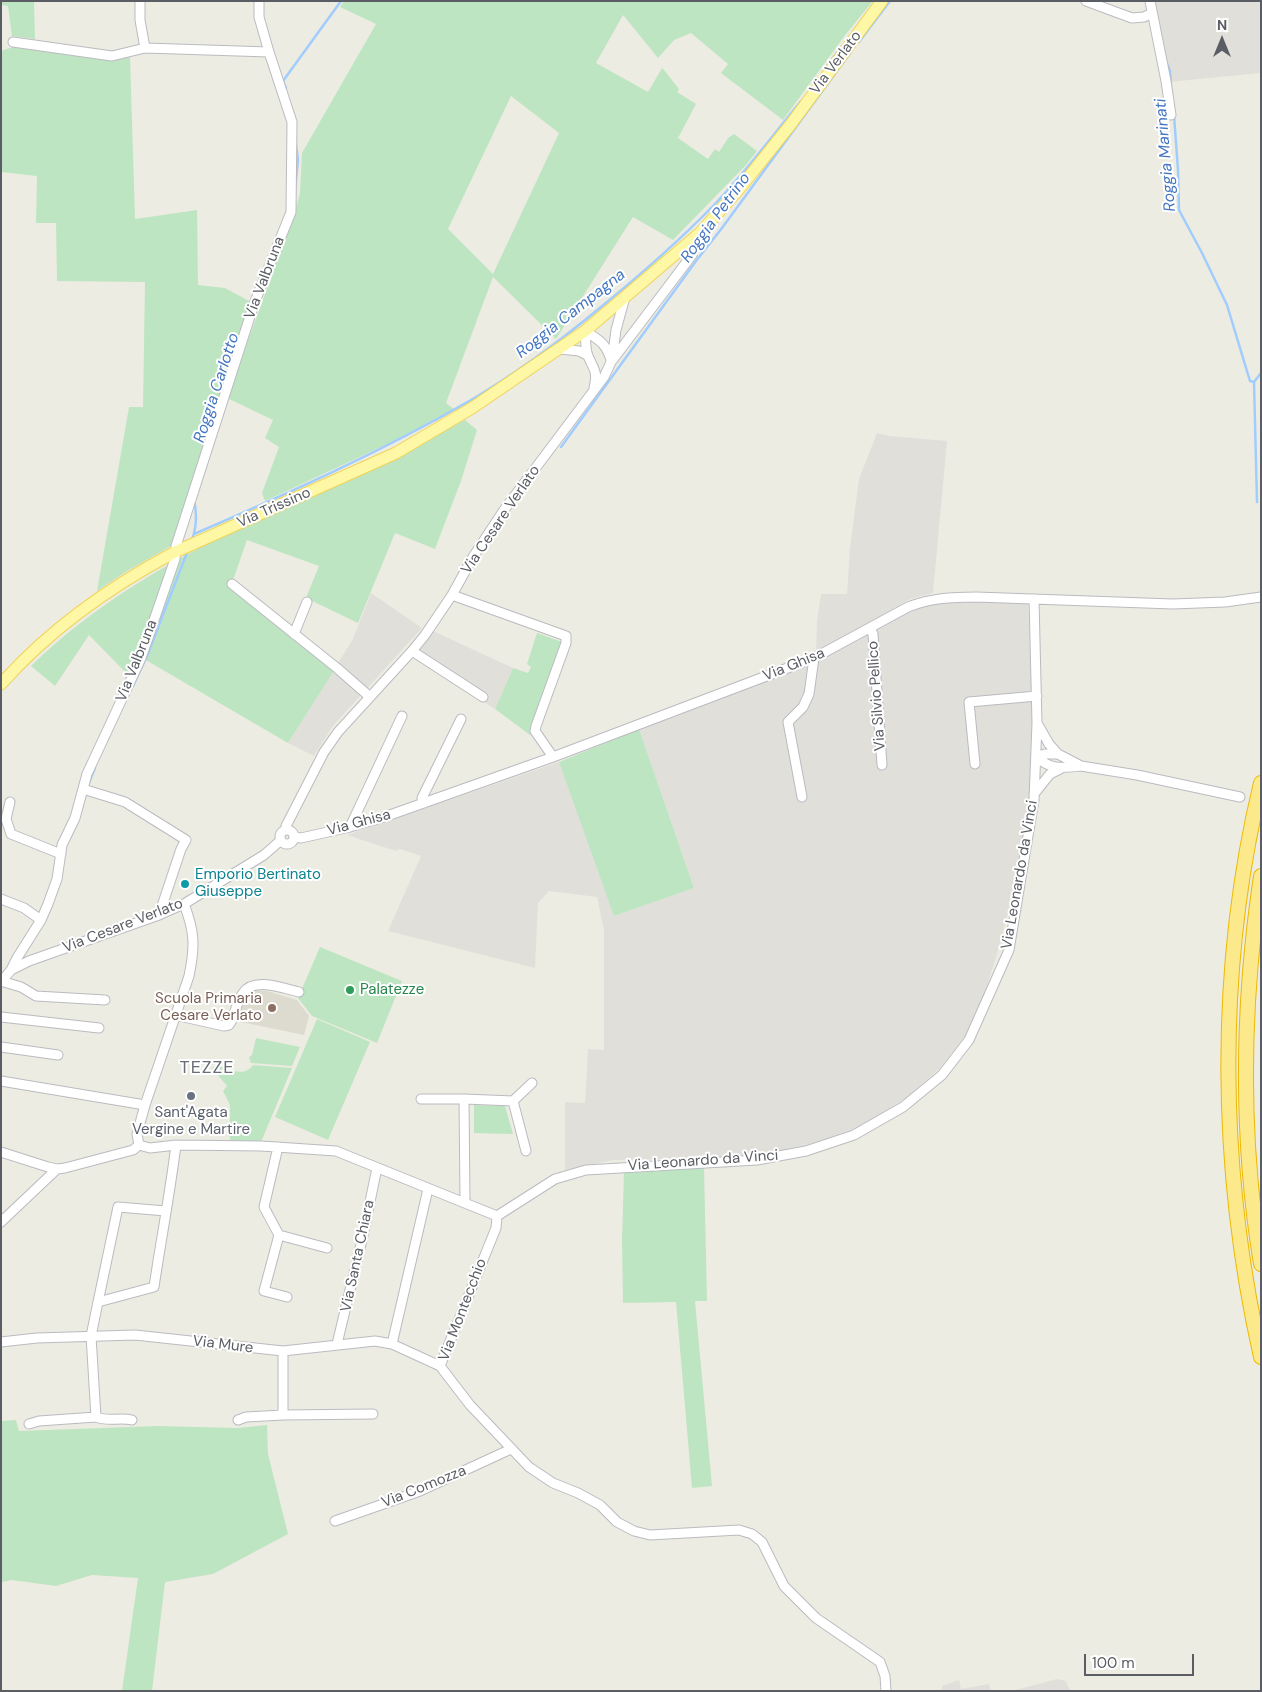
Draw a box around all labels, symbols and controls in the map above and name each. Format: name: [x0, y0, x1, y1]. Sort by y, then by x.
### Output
north arrow: [1197, 15, 1247, 65]
text: N: [1217, 16, 1227, 34]
street label: Via Verlato: [806, 28, 866, 98]
water label: Roggia Marinati: [1151, 98, 1181, 212]
water label: Roggia Petrino: [677, 169, 755, 267]
street label: Via Valbruna: [241, 234, 289, 322]
water label: Roggia Campagna: [512, 265, 630, 363]
water label: Roggia Carlotto: [190, 331, 244, 445]
street label: Via Cesare Verlato: [458, 462, 544, 578]
street label: Via Trissino: [234, 484, 314, 532]
street label: Via Valbruna: [112, 617, 162, 705]
street label: Via Silvio Pellico: [864, 640, 890, 752]
street label: Via Ghisa: [760, 644, 828, 686]
street label: Via Leonardo da Vinci: [998, 799, 1042, 951]
street label: Via Ghisa: [325, 806, 393, 840]
place label: Emporio Bertinato Giuseppe: [195, 866, 321, 901]
marker: Emporio Bertinato Giuseppe: [179, 878, 191, 890]
street label: Via Cesare Verlato: [60, 895, 186, 957]
place label: Palatezze: [360, 981, 424, 999]
marker: Palatezze: [344, 984, 356, 996]
place label: Scuola Primaria Cesare Verlato: [155, 990, 262, 1025]
marker: Scuola Primaria Cesare Verlato: [266, 1002, 278, 1014]
district label: TEZZE: [179, 1057, 235, 1079]
marker: Sant'Agata Vergine e Martire: [185, 1090, 197, 1102]
place label: Sant'Agata Vergine e Martire: [132, 1104, 250, 1139]
street label: Via Leonardo da Vinci: [627, 1147, 779, 1175]
street label: Via Santa Chiara: [337, 1198, 379, 1314]
street label: Via Montecchio: [435, 1256, 491, 1364]
street label: Via Mure: [192, 1332, 254, 1358]
street label: Via Comozza: [379, 1462, 469, 1512]
scale bar: [1087, 1644, 1197, 1676]
text: 100 m: [1092, 1653, 1135, 1673]

